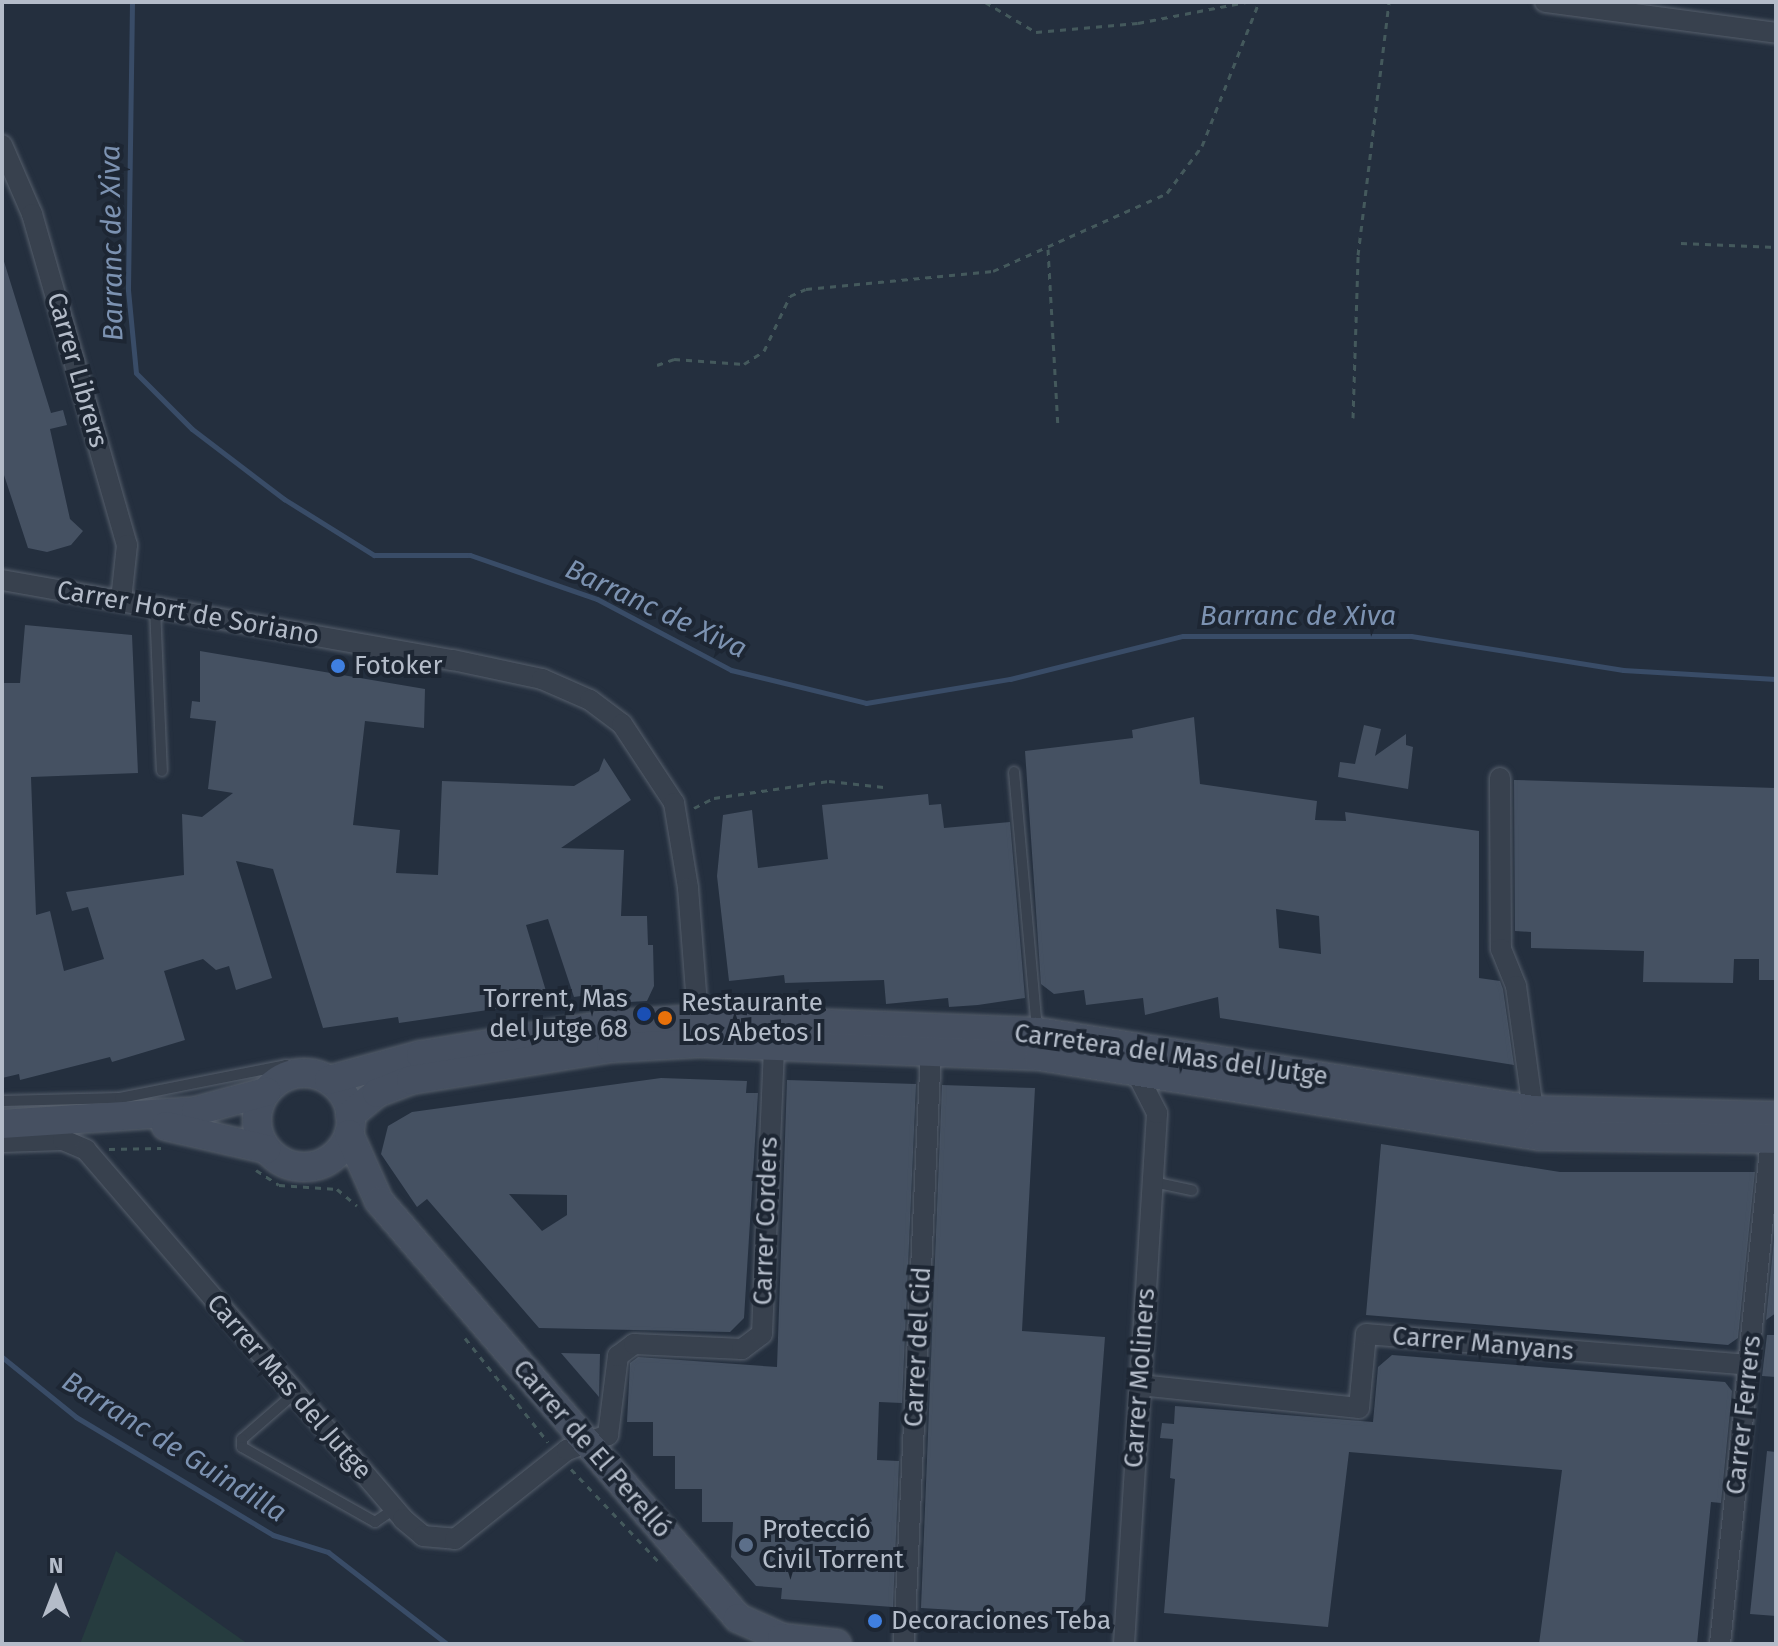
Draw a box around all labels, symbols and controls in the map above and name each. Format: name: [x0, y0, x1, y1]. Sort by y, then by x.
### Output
water label: Barranc de Xiva: [93, 145, 131, 341]
street label: Carrer Librers: [40, 289, 114, 451]
water label: Barranc de Xiva: [560, 552, 752, 666]
street label: Carrer Hort de Soriano: [54, 575, 322, 651]
water label: Barranc de Xiva: [1200, 599, 1396, 633]
place label: Fotoker: [354, 650, 443, 682]
marker: Fotoker: [329, 657, 347, 675]
place label: Torrent, Mas del Jutge 68: [483, 983, 628, 1044]
place label: Restaurante Los Abetos I: [681, 987, 823, 1048]
marker: Torrent, Mas del Jutge 68: [635, 1005, 653, 1023]
marker: Restaurante Los Abetos I: [656, 1009, 674, 1027]
street label: Carretera del Mas del Jutge: [1012, 1018, 1330, 1092]
street label: Carrer Corders: [747, 1136, 785, 1306]
street label: Carrer del Cid: [898, 1266, 938, 1428]
street label: Carrer Moliners: [1118, 1287, 1162, 1469]
street label: Carrer Mas del Jutge: [200, 1288, 378, 1486]
street label: Carrer Manyans: [1391, 1321, 1575, 1367]
street label: Carrer Ferrers: [1720, 1334, 1768, 1496]
street label: Carrer de El Perelló: [506, 1354, 678, 1544]
water label: Barranc de Guindilla: [56, 1364, 292, 1530]
place label: Protecció Civil Torrent: [762, 1514, 904, 1576]
marker: Protecció Civil Torrent: [737, 1536, 755, 1554]
north arrow: [16, 1550, 96, 1630]
text: N: [49, 1552, 63, 1579]
place label: Decoraciones Teba: [891, 1605, 1111, 1637]
marker: Decoraciones Teba: [866, 1612, 884, 1630]

